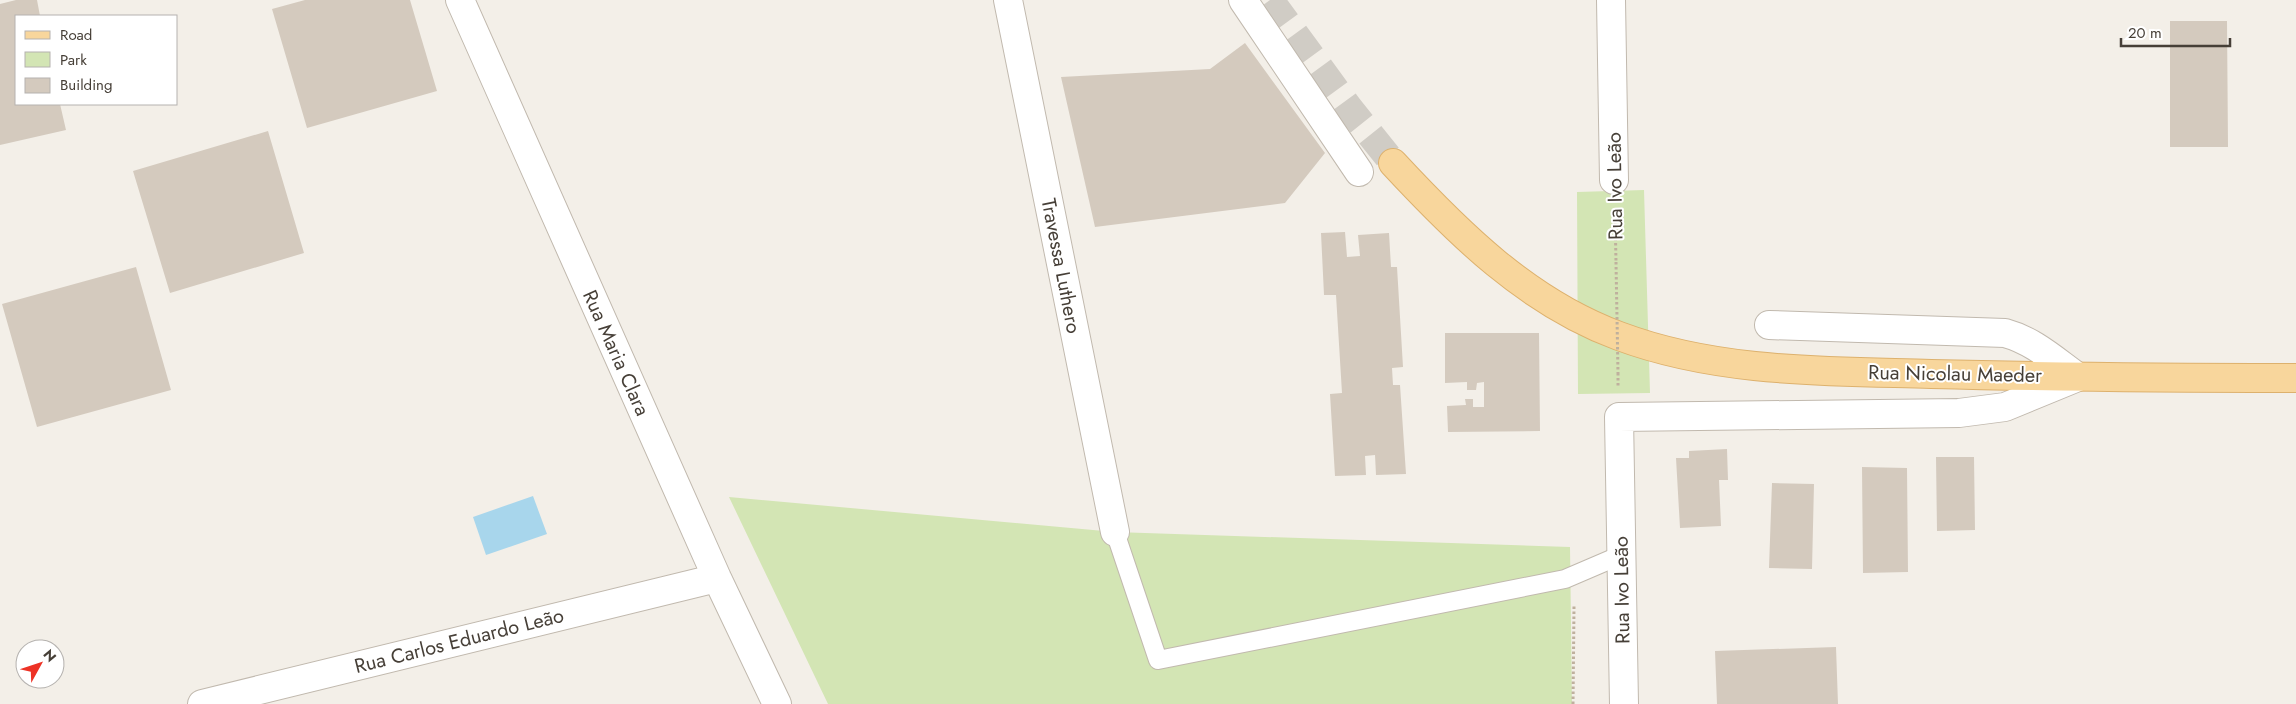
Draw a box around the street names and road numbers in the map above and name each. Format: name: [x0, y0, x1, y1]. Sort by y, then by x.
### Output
street label: Rua Ivo Leão: [1600, 132, 1630, 240]
street label: Travessa Luthero: [1034, 196, 1088, 336]
street label: Rua Maria Clara: [575, 285, 657, 421]
street label: Rua Nicolau Maeder: [1868, 358, 2042, 390]
street label: Rua Ivo Leão: [1607, 536, 1637, 644]
street label: Rua Carlos Eduardo Leão: [351, 601, 567, 681]

